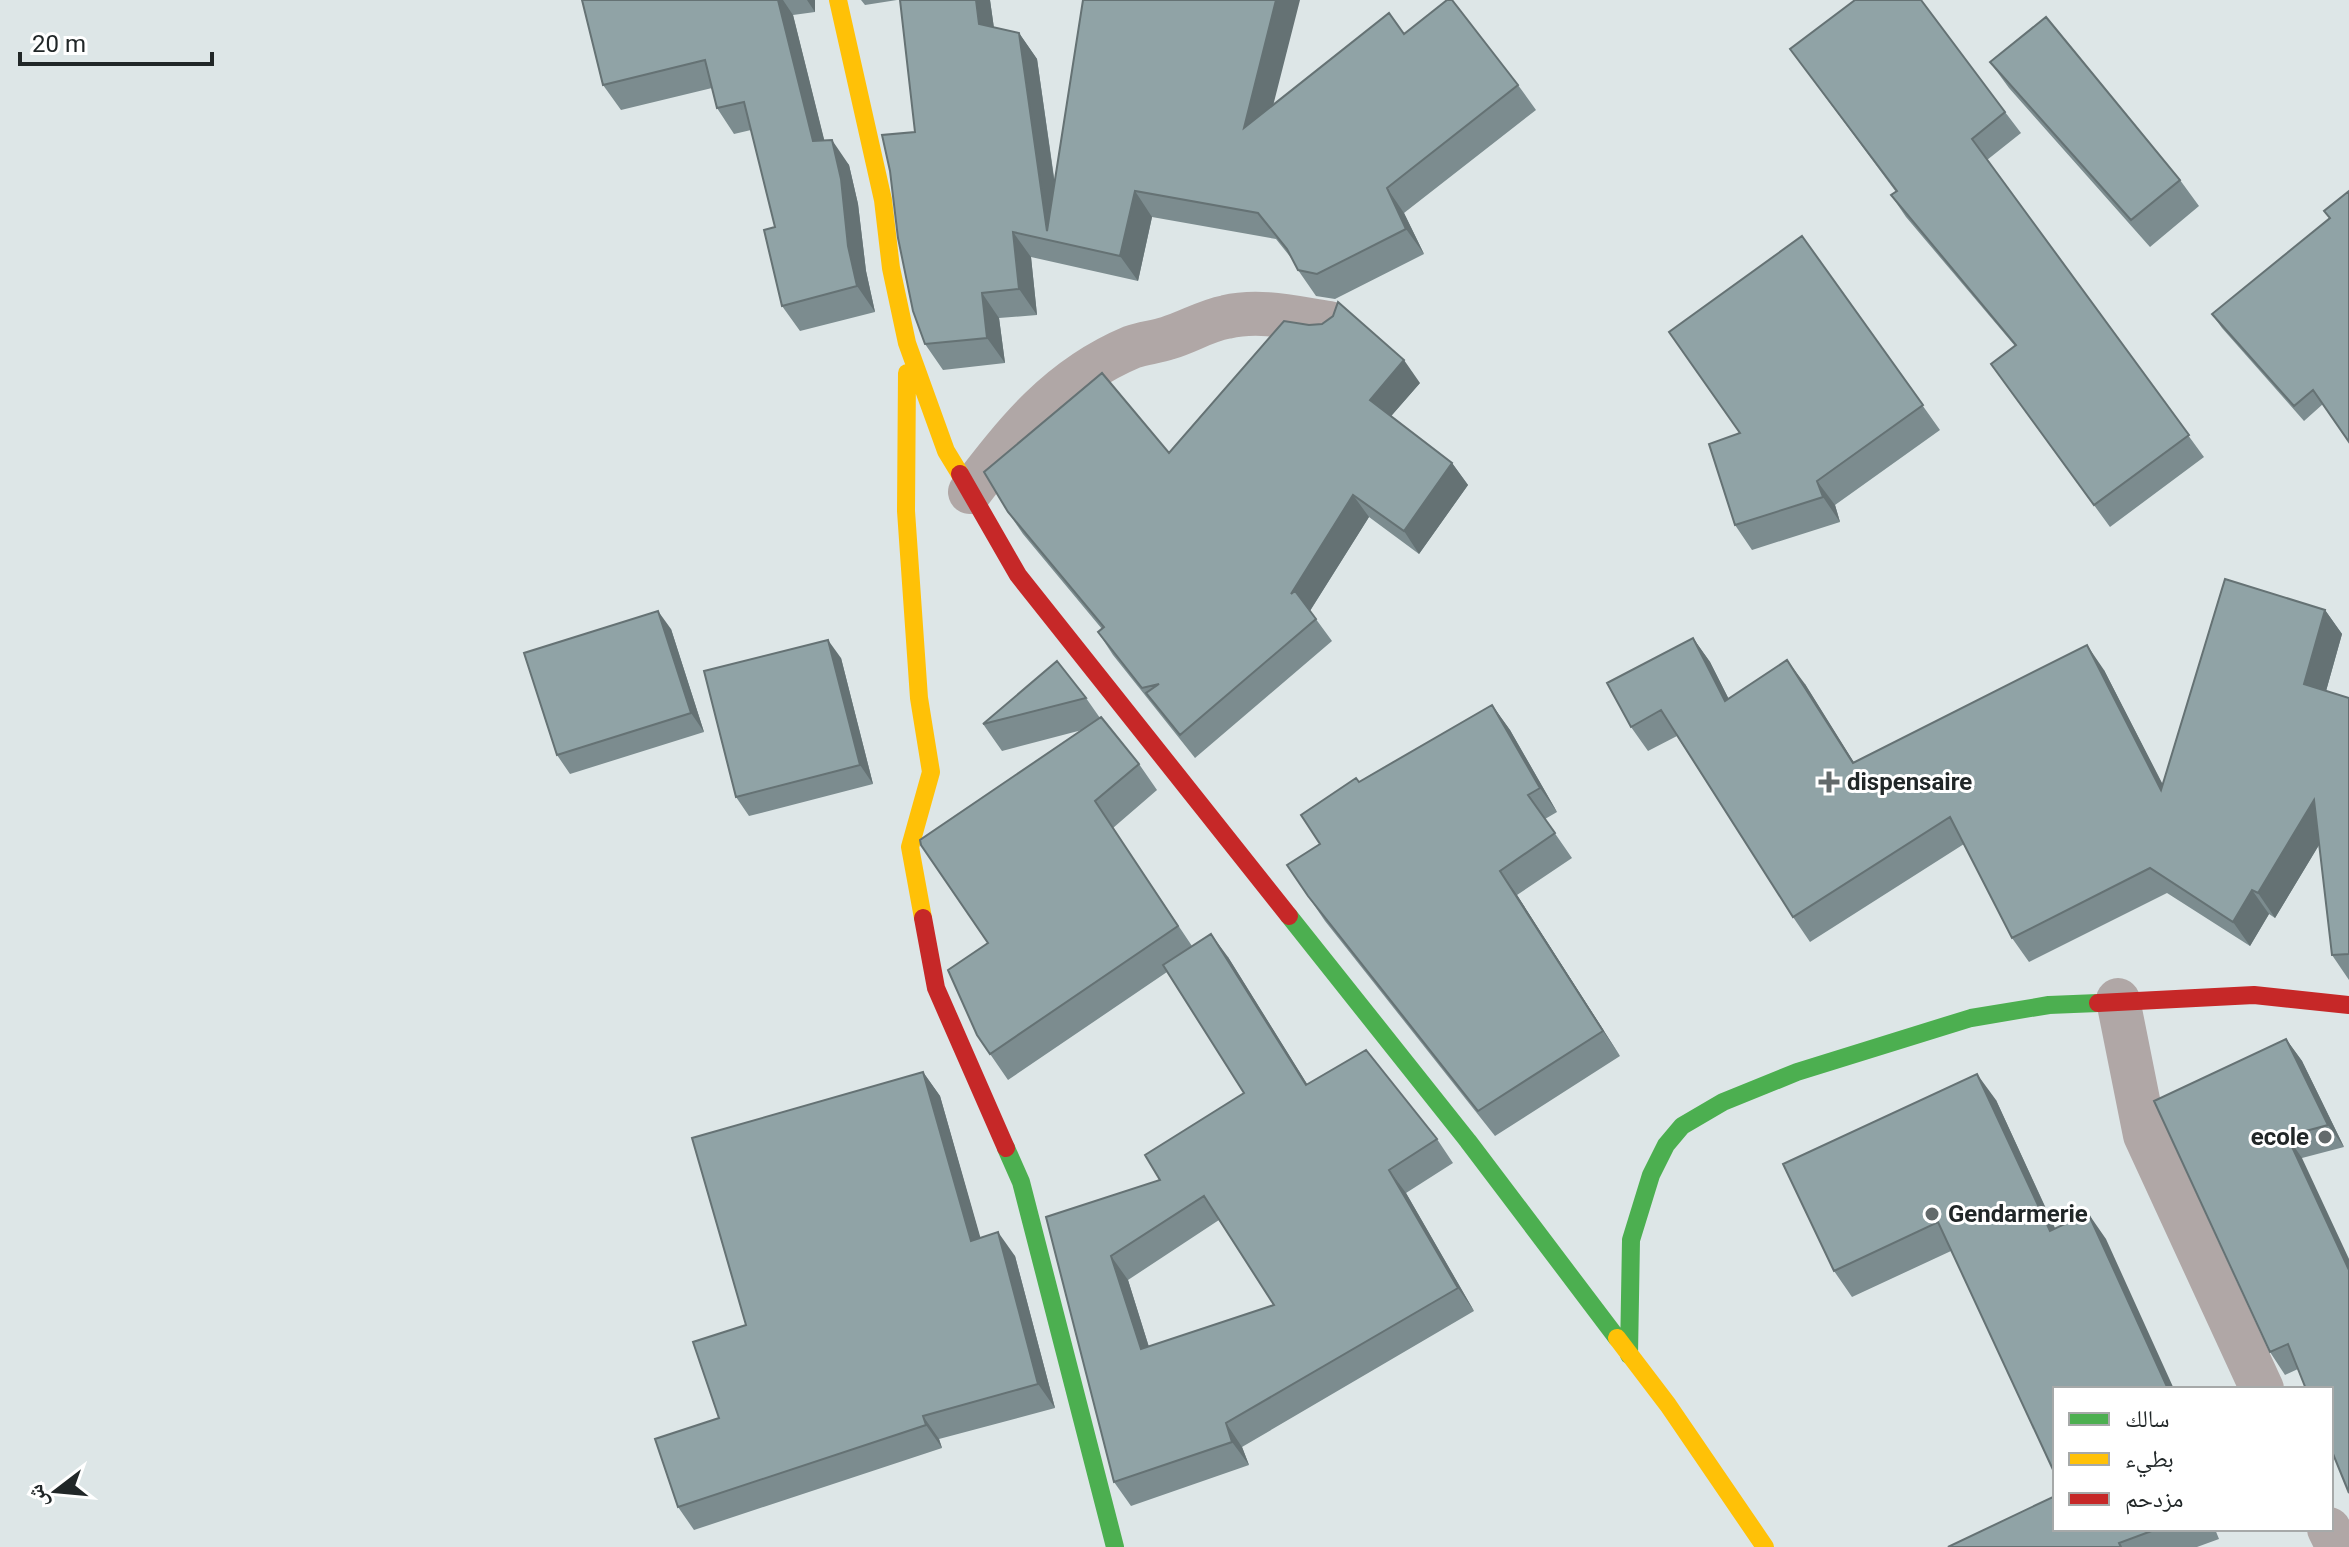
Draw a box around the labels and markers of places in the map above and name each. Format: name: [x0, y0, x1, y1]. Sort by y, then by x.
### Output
place label: dispensaire: [1847, 768, 1972, 796]
marker: dispensaire: [1818, 771, 1840, 793]
place label: ecole: [2251, 1123, 2309, 1151]
marker: ecole: [2316, 1128, 2334, 1146]
place label: Gendarmerie: [1948, 1200, 2088, 1228]
marker: Gendarmerie: [1923, 1205, 1941, 1223]

